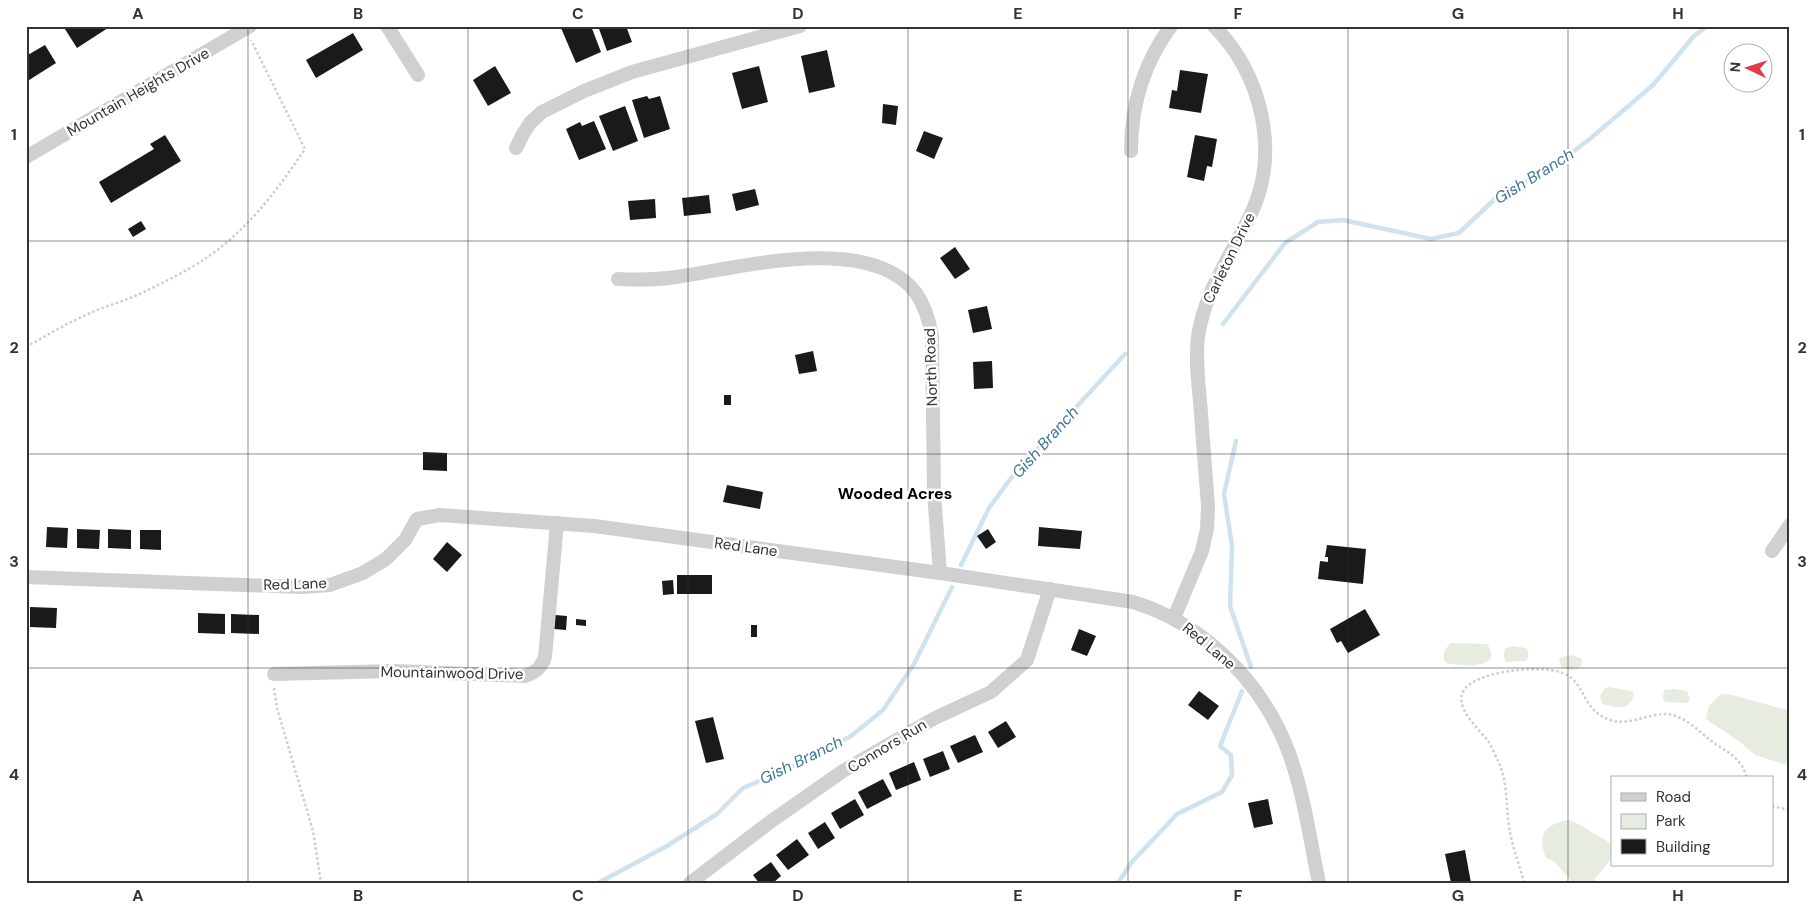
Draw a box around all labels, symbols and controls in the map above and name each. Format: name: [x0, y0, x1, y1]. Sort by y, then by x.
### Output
text: A: [132, 3, 144, 24]
text: B: [353, 3, 363, 24]
text: C: [572, 3, 584, 24]
text: D: [792, 3, 804, 24]
text: E: [1013, 3, 1023, 24]
text: F: [1234, 3, 1243, 24]
text: G: [1452, 3, 1464, 24]
text: H: [1672, 3, 1684, 24]
north arrow: [1724, 42, 1774, 92]
street label: Mountain Heights Drive: [63, 43, 213, 141]
text: N: [1726, 61, 1744, 73]
text: 1: [11, 124, 17, 145]
text: 1: [1799, 124, 1805, 145]
water label: Gish Branch: [1490, 143, 1578, 209]
street label: Carleton Drive: [1198, 209, 1260, 307]
street label: North Road: [920, 328, 942, 406]
text: 2: [9, 337, 19, 358]
text: 2: [1797, 337, 1807, 358]
water label: Gish Branch: [1007, 402, 1083, 482]
district label: Wooded Acres: [838, 483, 952, 504]
street label: Red Lane: [713, 533, 779, 561]
text: 3: [9, 551, 19, 572]
text: 3: [1797, 551, 1807, 572]
street label: Red Lane: [263, 573, 327, 595]
street label: Red Lane: [1178, 618, 1240, 674]
street label: Mountainwood Drive: [380, 662, 524, 684]
street label: Connors Run: [844, 715, 930, 777]
water label: Gish Branch: [756, 731, 846, 789]
text: 4: [9, 764, 19, 785]
text: 4: [1797, 764, 1807, 785]
legend: [1611, 776, 1774, 866]
text: Road: [1656, 787, 1691, 807]
text: Park: [1656, 811, 1686, 831]
text: Building: [1656, 837, 1711, 857]
text: A: [132, 885, 144, 906]
text: B: [353, 885, 363, 906]
text: C: [572, 885, 584, 906]
text: D: [792, 885, 804, 906]
text: E: [1013, 885, 1023, 906]
text: F: [1234, 885, 1243, 906]
text: G: [1452, 885, 1464, 906]
text: H: [1672, 885, 1684, 906]

